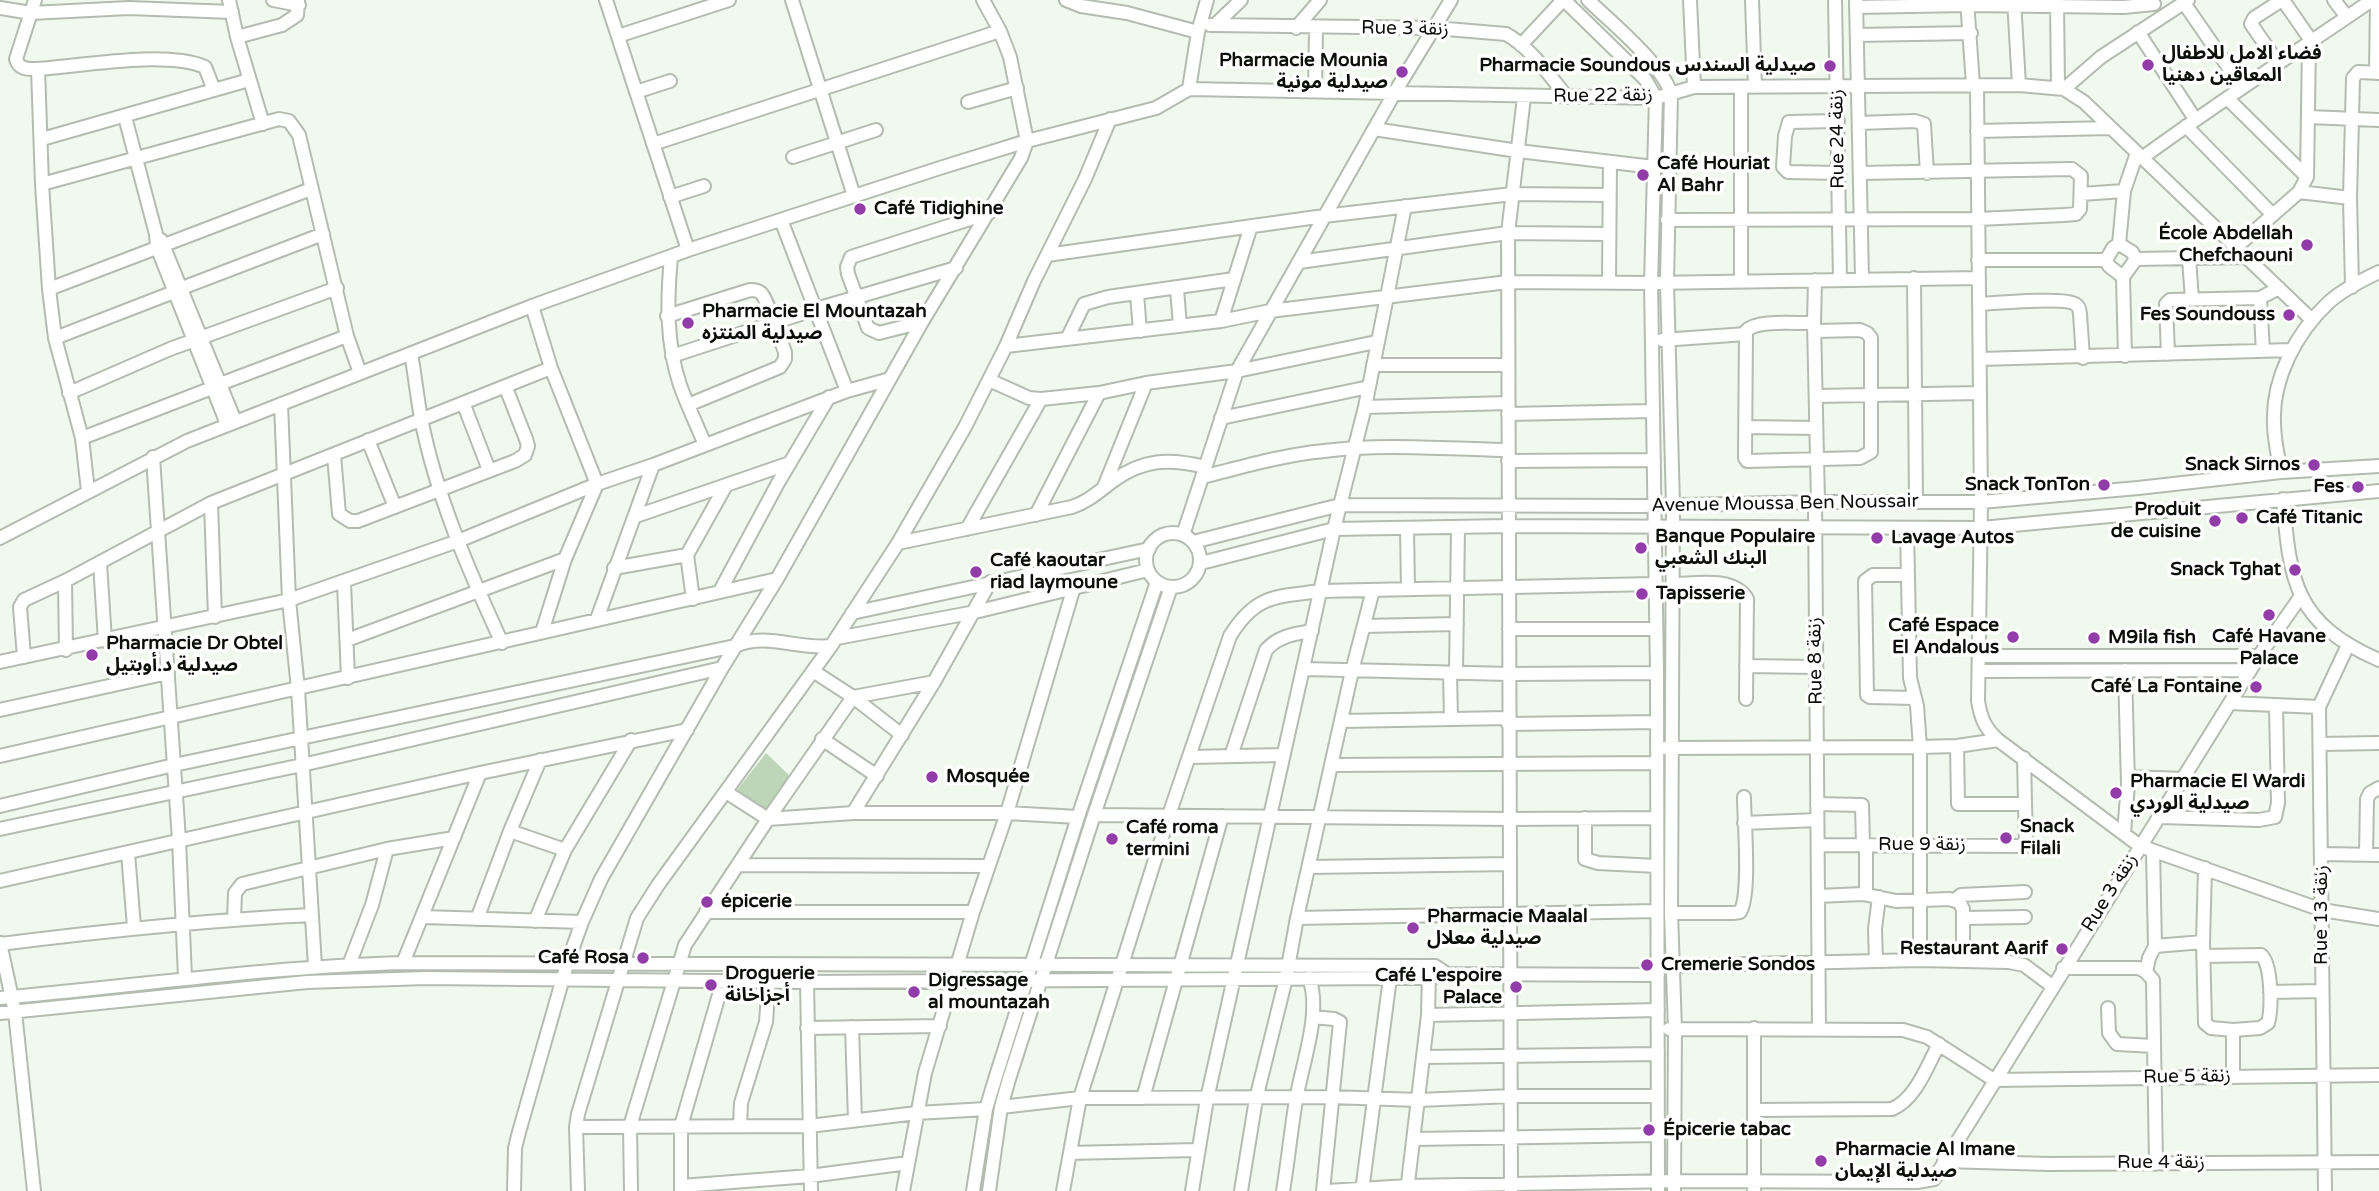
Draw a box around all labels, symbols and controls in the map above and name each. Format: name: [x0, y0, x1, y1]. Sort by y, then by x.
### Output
street label: Rue 3 زنقة: [1361, 17, 1449, 41]
place label: فضاء الامل للاطفال المعاقين دهنيا: [2162, 43, 2322, 87]
place label: Pharmacie Mounia صيدلية مونية: [1219, 50, 1388, 94]
place label: Pharmacie Soundous صيدلية السندس: [1479, 55, 1816, 77]
marker: فضاء الامل للاطفال المعاقين دهنيا: [2140, 57, 2156, 73]
marker: Pharmacie Soundous صيدلية السندس: [1822, 58, 1838, 74]
marker: Pharmacie Mounia صيدلية مونية: [1394, 64, 1410, 80]
street label: Rue 22 زنقة: [1553, 84, 1653, 108]
street label: Rue 24 زنقة: [1826, 89, 1850, 189]
place label: Café Houriat Al Bahr: [1657, 153, 1770, 197]
marker: Café Houriat Al Bahr: [1635, 167, 1651, 183]
place label: Café Tidighine: [874, 198, 1003, 220]
marker: Café Tidighine: [852, 201, 868, 217]
place label: École Abdellah Chefchaouni: [2159, 223, 2293, 267]
marker: École Abdellah Chefchaouni: [2299, 237, 2315, 253]
place label: Pharmacie El Mountazah صيدلية المنتزه: [702, 301, 927, 345]
place label: Fes Soundouss: [2140, 304, 2275, 326]
marker: Fes Soundouss: [2281, 307, 2297, 323]
marker: Pharmacie El Mountazah صيدلية المنتزه: [680, 315, 696, 331]
place label: Snack Sirnos: [2185, 454, 2300, 476]
marker: Snack Sirnos: [2306, 457, 2322, 473]
place label: Snack TonTon: [1965, 474, 2090, 496]
place label: Fes: [2313, 476, 2344, 498]
marker: Snack TonTon: [2096, 477, 2112, 493]
marker: Fes: [2350, 479, 2366, 495]
street label: Avenue Moussa Ben Noussair: [1651, 490, 1919, 518]
place label: Produit de cuisine: [2111, 499, 2201, 543]
place label: Café Titanic: [2256, 507, 2363, 529]
marker: Café Titanic: [2234, 510, 2250, 526]
marker: Produit de cuisine: [2207, 513, 2223, 529]
place label: Banque Populaire البنك الشعبي: [1655, 526, 1815, 570]
place label: Lavage Autos: [1891, 527, 2014, 549]
marker: Lavage Autos: [1869, 530, 1885, 546]
marker: Banque Populaire البنك الشعبي: [1633, 540, 1649, 556]
place label: Café kaoutar riad laymoune: [990, 550, 1118, 594]
place label: Snack Tghat: [2170, 559, 2281, 581]
marker: Snack Tghat: [2287, 562, 2303, 578]
marker: Café kaoutar riad laymoune: [968, 564, 984, 580]
place label: Tapisserie: [1656, 583, 1745, 605]
marker: Tapisserie: [1634, 586, 1650, 602]
marker: Café Havane Palace: [2261, 607, 2277, 623]
place label: Café Espace El Andalous: [1888, 615, 1999, 659]
street label: Rue 8 زنقة: [1804, 617, 1828, 705]
place label: Café Havane Palace: [2212, 626, 2326, 670]
place label: M9ila fish: [2108, 627, 2196, 649]
marker: Café Espace El Andalous: [2005, 629, 2021, 645]
marker: M9ila fish: [2086, 630, 2102, 646]
place label: Pharmacie Dr Obtel صيدلية د.أوبتيل: [106, 633, 283, 677]
marker: Pharmacie Dr Obtel صيدلية د.أوبتيل: [84, 647, 100, 663]
place label: Café La Fontaine: [2091, 676, 2242, 698]
marker: Café La Fontaine: [2248, 679, 2264, 695]
place label: Mosquée: [946, 766, 1030, 788]
marker: Mosquée: [924, 769, 940, 785]
place label: Pharmacie El Wardi صيدلية الوردي: [2130, 771, 2305, 815]
marker: Pharmacie El Wardi صيدلية الوردي: [2108, 785, 2124, 801]
place label: Snack Filali: [2020, 816, 2074, 860]
place label: Café roma termini: [1126, 817, 1219, 861]
marker: Snack Filali: [1998, 830, 2014, 846]
marker: Café roma termini: [1104, 831, 1120, 847]
street label: Rue 9 زنقة: [1878, 834, 1966, 856]
street label: Rue 3 زنقة: [2077, 850, 2143, 936]
street label: Rue 13 زنقة: [2311, 865, 2333, 965]
place label: épicerie: [721, 891, 792, 913]
marker: épicerie: [699, 894, 715, 910]
place label: Pharmacie Maalal صيدلية معلال: [1427, 906, 1588, 950]
marker: Pharmacie Maalal صيدلية معلال: [1405, 920, 1421, 936]
place label: Restaurant Aarif: [1900, 938, 2048, 960]
marker: Restaurant Aarif: [2054, 941, 2070, 957]
place label: Café Rosa: [538, 947, 629, 969]
marker: Café Rosa: [635, 950, 651, 966]
place label: Cremerie Sondos: [1661, 954, 1815, 976]
marker: Cremerie Sondos: [1639, 957, 1655, 973]
place label: Droguerie أجزاخانة: [725, 963, 815, 1007]
place label: Café L'espoire Palace: [1375, 965, 1502, 1009]
place label: Digressage al mountazah: [928, 970, 1050, 1014]
marker: Droguerie أجزاخانة: [703, 977, 719, 993]
marker: Café L'espoire Palace: [1508, 979, 1524, 995]
marker: Digressage al mountazah: [906, 984, 922, 1000]
street label: Rue 5 زنقة: [2143, 1065, 2231, 1089]
place label: Épicerie tabac: [1663, 1119, 1791, 1141]
marker: Épicerie tabac: [1641, 1122, 1657, 1138]
place label: Pharmacie Al Imane صيدلية الإيمان: [1835, 1139, 2015, 1183]
street label: Rue 4 زنقة: [2117, 1152, 2205, 1174]
marker: Pharmacie Al Imane صيدلية الإيمان: [1813, 1153, 1829, 1169]

